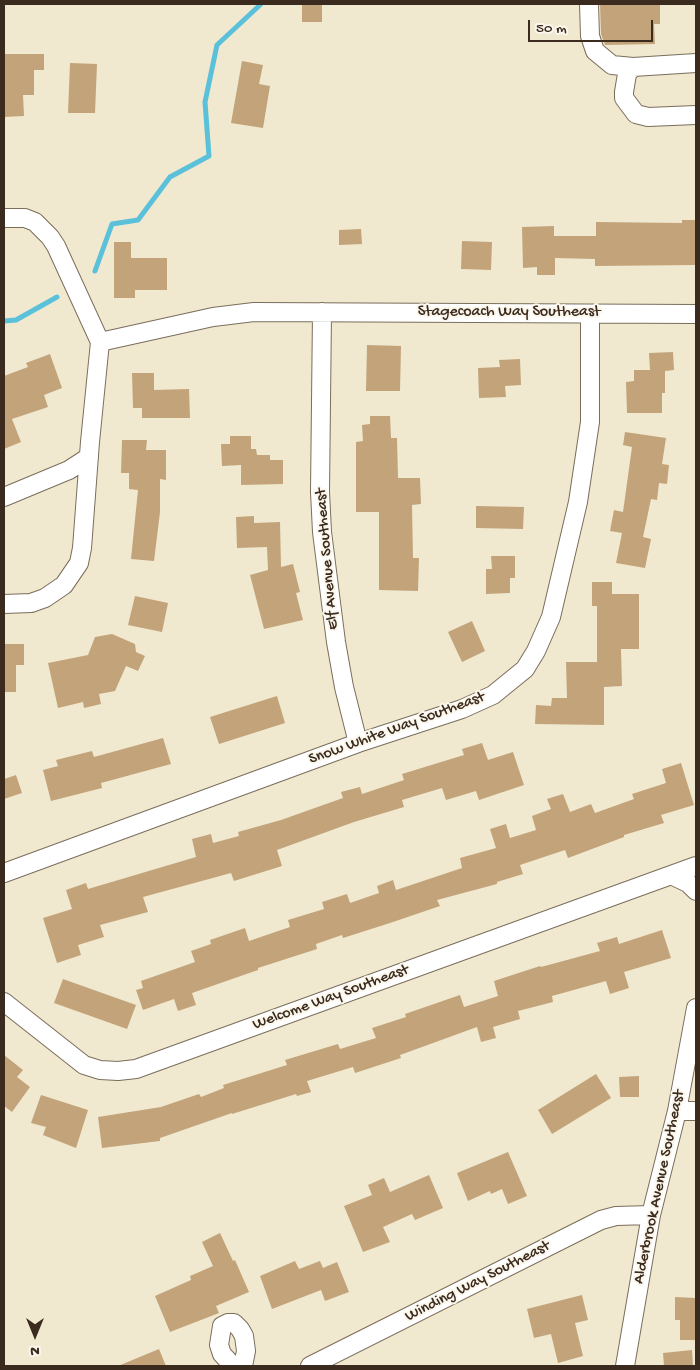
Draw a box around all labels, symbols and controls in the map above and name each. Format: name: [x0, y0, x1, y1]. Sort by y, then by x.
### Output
scale bar: [530, 10, 655, 42]
text: 50 m: [536, 20, 567, 38]
street label: Stagecoach Way Southeast: [418, 303, 600, 323]
street label: Elf Avenue Southeast: [312, 487, 344, 631]
street label: Snow White Way Southeast: [306, 688, 488, 770]
street label: Welcome Way Southeast: [250, 961, 412, 1035]
street label: Alderbrook Avenue Southeast: [630, 1088, 690, 1286]
street label: Winding Way Southeast: [402, 1237, 554, 1327]
north arrow: [10, 1310, 60, 1360]
text: N: [30, 1342, 40, 1359]

